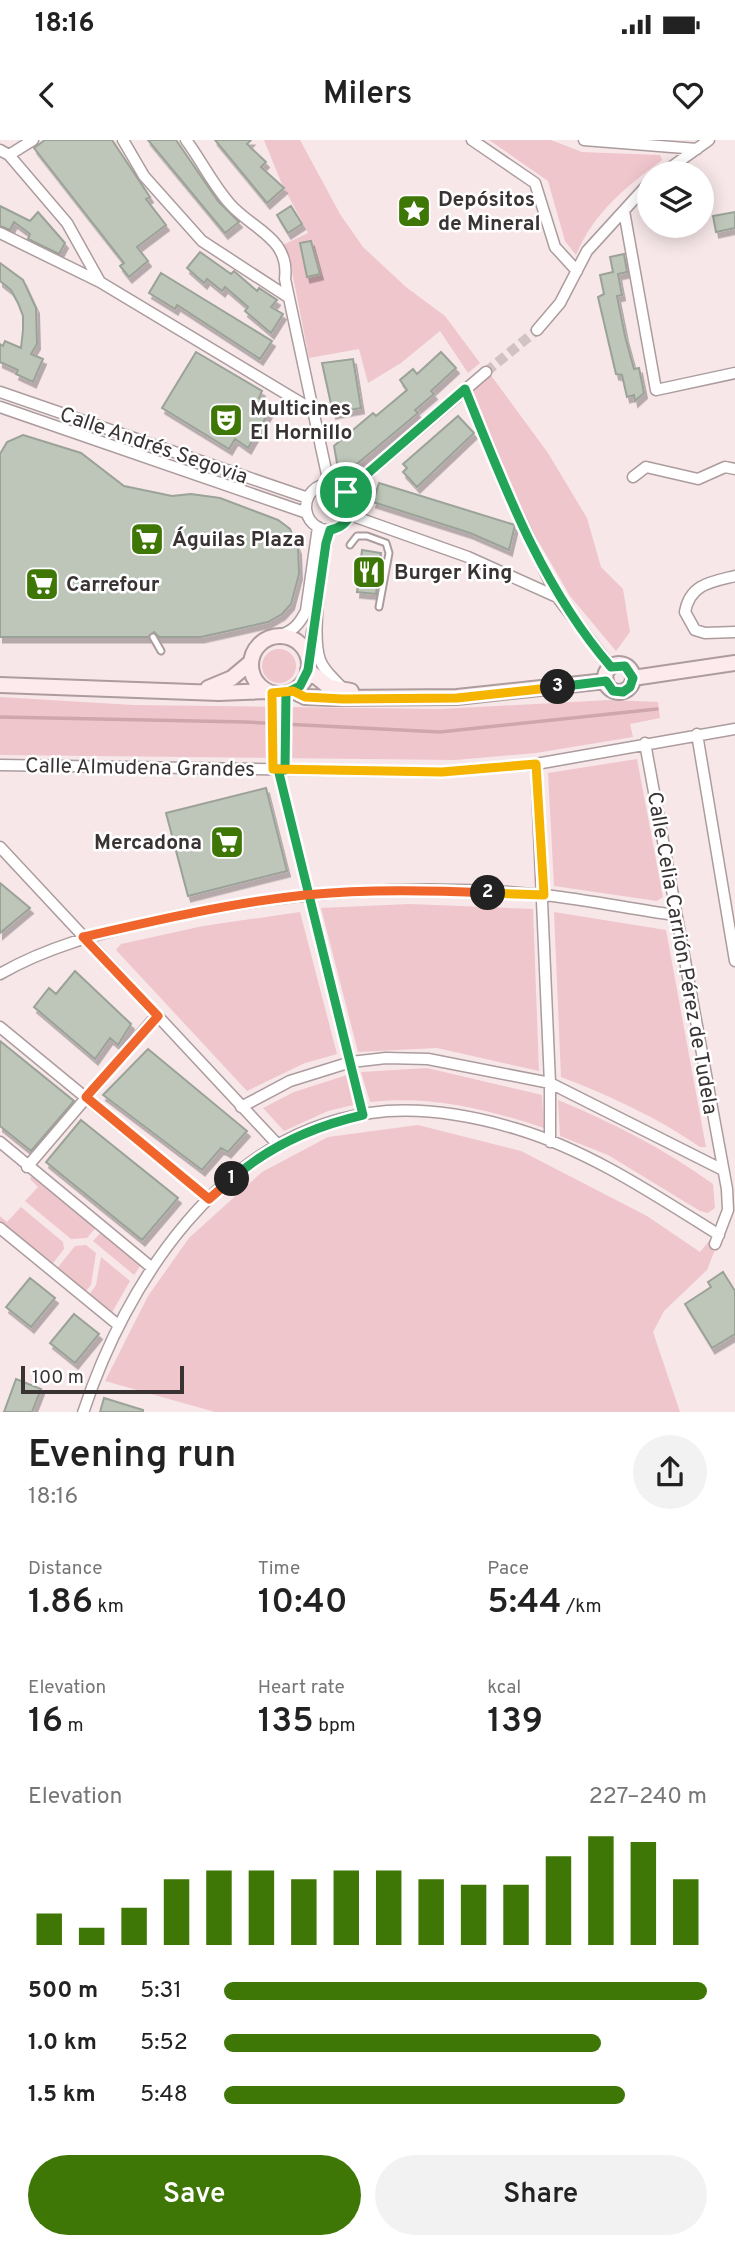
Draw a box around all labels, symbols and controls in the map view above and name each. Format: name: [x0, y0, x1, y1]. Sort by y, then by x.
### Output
text: 18:16: [35, 8, 94, 41]
text: Milers: [323, 75, 412, 115]
icon: back: [28, 76, 66, 114]
icon: heart: [669, 76, 707, 114]
map controls: [637, 161, 714, 238]
button: layers: [637, 161, 714, 238]
place label: Depósitos de Mineral: [438, 187, 541, 238]
place icon: Depósitos de Mineral: [395, 192, 433, 230]
place label: Multicines El Hornillo: [250, 396, 352, 447]
theatre icon: Multicines El Hornillo: [207, 401, 245, 439]
street label: Calle Andrés Segovia: [56, 402, 251, 491]
pin: [316, 462, 376, 522]
icon: arrive: [327, 473, 365, 511]
supermarket icon: Águilas Plaza: [128, 520, 166, 558]
place label: Águilas Plaza: [172, 526, 305, 554]
restaurant icon: Burger King: [350, 553, 388, 591]
place label: Burger King: [394, 560, 512, 587]
supermarket icon: Carrefour: [23, 565, 61, 603]
place label: Carrefour: [66, 572, 160, 599]
pin: 3: [540, 670, 576, 704]
text: 3: [552, 674, 563, 698]
street label: Calle Almudena Grandes: [25, 753, 255, 784]
street label: Calle Celia Carrión Pérez de Tudela: [640, 790, 723, 1117]
supermarket icon: Mercadona: [208, 823, 246, 861]
place label: Mercadona: [94, 830, 202, 857]
pin: 2: [470, 876, 505, 910]
text: 2: [482, 880, 493, 904]
pin: 1: [215, 1161, 250, 1196]
text: 1: [228, 1166, 235, 1190]
scale bar: [21, 1364, 184, 1395]
text: 100 m: [32, 1366, 84, 1390]
text: Evening run: [28, 1432, 236, 1481]
button: share: [633, 1435, 707, 1509]
text: 18:16: [28, 1483, 78, 1512]
text: Distance: [28, 1557, 103, 1581]
text: Time: [258, 1557, 300, 1581]
text: Pace: [487, 1557, 529, 1581]
text: 1.86: [28, 1581, 93, 1625]
text: 10:40: [258, 1581, 348, 1625]
text: 5:44: [487, 1581, 562, 1625]
text: km: [93, 1595, 124, 1619]
text: /km: [562, 1595, 602, 1619]
text: Elevation: [28, 1676, 106, 1700]
text: Heart rate: [258, 1676, 345, 1700]
text: kcal: [487, 1676, 521, 1700]
text: 16: [28, 1700, 63, 1744]
text: 135: [258, 1700, 314, 1744]
text: 139: [487, 1700, 543, 1744]
text: m: [63, 1714, 84, 1738]
text: bpm: [314, 1714, 356, 1738]
text: Elevation: [28, 1783, 123, 1812]
text: 227–240 m: [589, 1783, 707, 1812]
text: 500 m: [28, 1977, 98, 2006]
text: 5:31: [140, 1977, 182, 2006]
text: 1.0 km: [28, 2029, 97, 2058]
text: 5:52: [140, 2029, 188, 2058]
text: 1.5 km: [28, 2081, 96, 2110]
text: 5:48: [140, 2081, 188, 2110]
button: Save: [28, 2155, 361, 2235]
button: Share: [375, 2155, 707, 2235]

